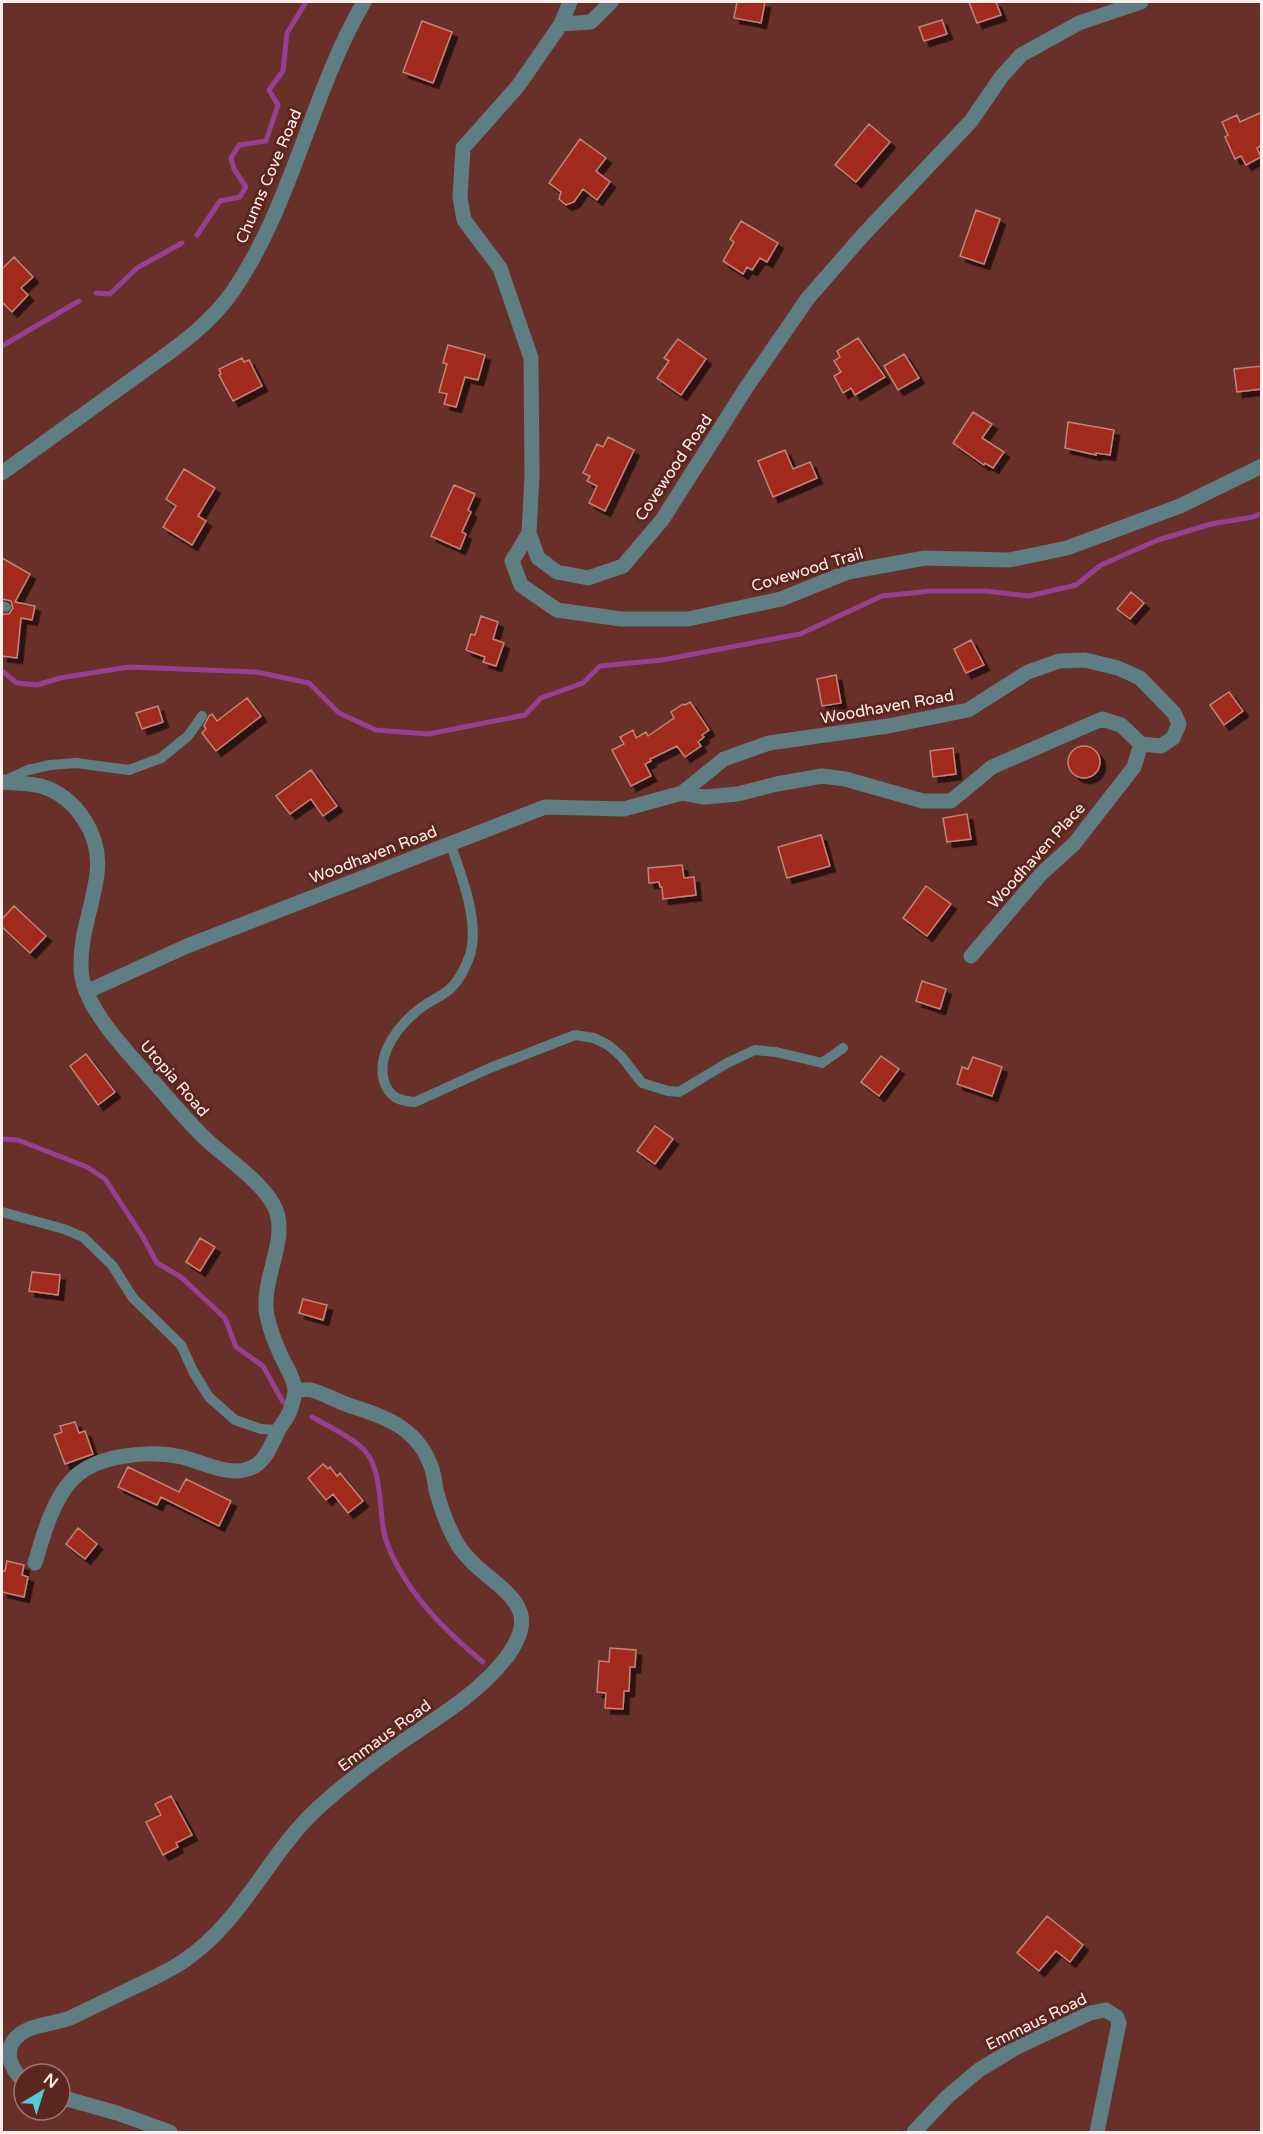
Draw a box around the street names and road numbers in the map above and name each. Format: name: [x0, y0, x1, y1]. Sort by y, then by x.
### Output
street label: Chunns Cove Road: [232, 106, 306, 247]
street label: Covewood Road: [631, 410, 717, 525]
street label: Covewood Trail: [749, 543, 866, 596]
street label: Woodhaven Road: [819, 685, 955, 729]
street label: Woodhaven Place: [984, 798, 1090, 913]
street label: Woodhaven Road: [307, 821, 440, 888]
street label: Utopia Road: [135, 1036, 213, 1121]
street label: Emmaus Road: [334, 1695, 435, 1776]
street label: Emmaus Road: [983, 1989, 1090, 2055]

